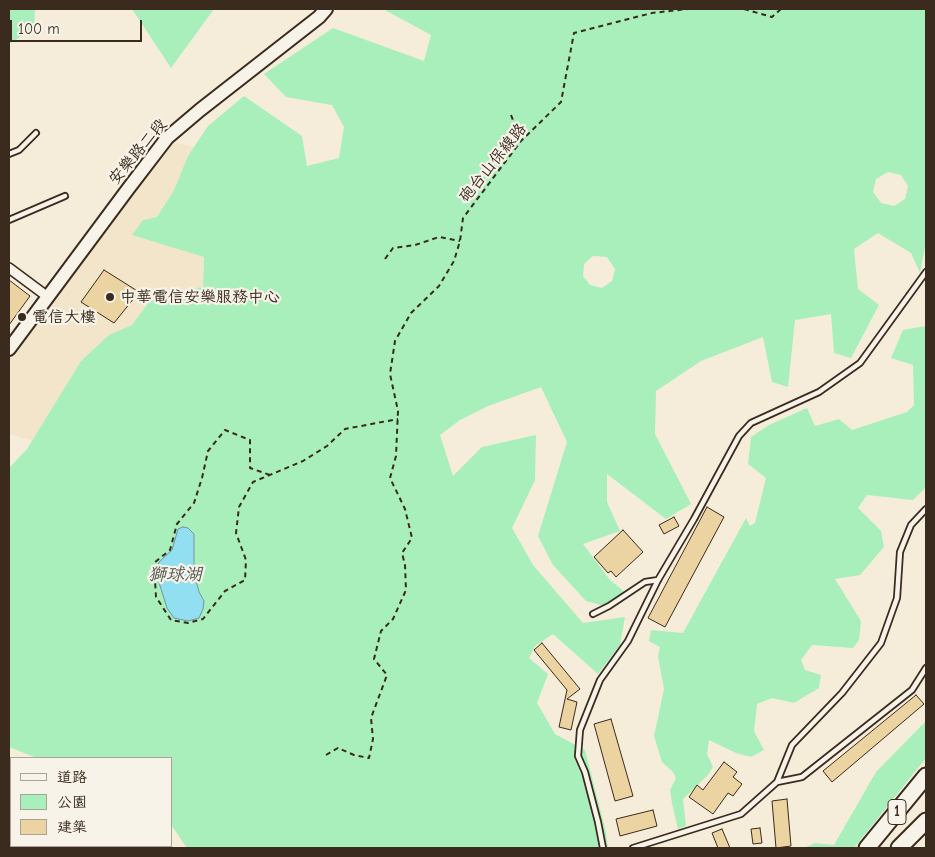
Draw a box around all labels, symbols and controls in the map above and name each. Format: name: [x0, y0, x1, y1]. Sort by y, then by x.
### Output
scale bar: [12, 10, 145, 42]
text: 100 m: [18, 20, 60, 38]
street label: 安樂路二段: [105, 115, 171, 189]
street label: 砲台山保線路: [455, 120, 531, 206]
place label: 中華電信安樂服務中心: [120, 287, 280, 307]
marker: 中華電信安樂服務中心: [104, 291, 116, 303]
place label: 電信大樓: [32, 307, 96, 327]
marker: 電信大樓: [16, 311, 28, 323]
water label: 獅球湖: [148, 564, 202, 586]
legend: [10, 757, 172, 847]
text: 道路: [57, 768, 87, 786]
text: 公園: [57, 793, 87, 811]
road number: 1: [888, 800, 906, 824]
text: 建築: [57, 818, 87, 836]

